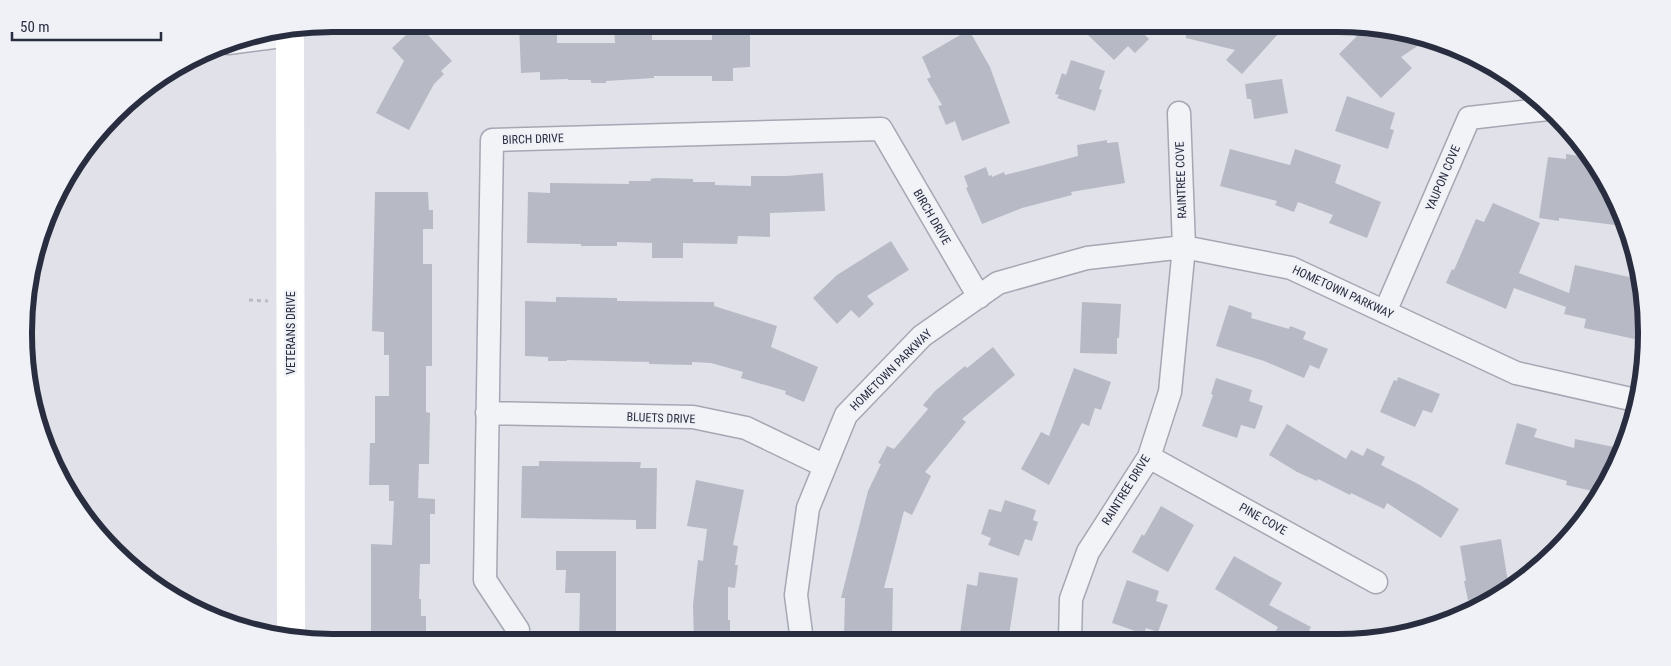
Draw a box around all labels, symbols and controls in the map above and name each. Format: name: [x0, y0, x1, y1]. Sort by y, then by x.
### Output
scale bar: [12, 10, 161, 42]
text: 50 m: [20, 18, 50, 36]
street label: BIRCH DRIVE: [502, 131, 564, 147]
street label: RAINTREE COVE: [1173, 141, 1189, 219]
street label: YAUPON COVE: [1423, 143, 1463, 213]
street label: BIRCH DRIVE: [910, 187, 954, 247]
street label: HOMETOWN PARKWAY: [1290, 262, 1396, 322]
street label: VETERANS DRIVE: [284, 291, 298, 375]
street label: HOMETOWN PARKWAY: [847, 326, 935, 414]
street label: BLUETS DRIVE: [626, 410, 696, 426]
street label: RAINTREE DRIVE: [1099, 452, 1153, 528]
street label: PINE COVE: [1237, 500, 1289, 538]

